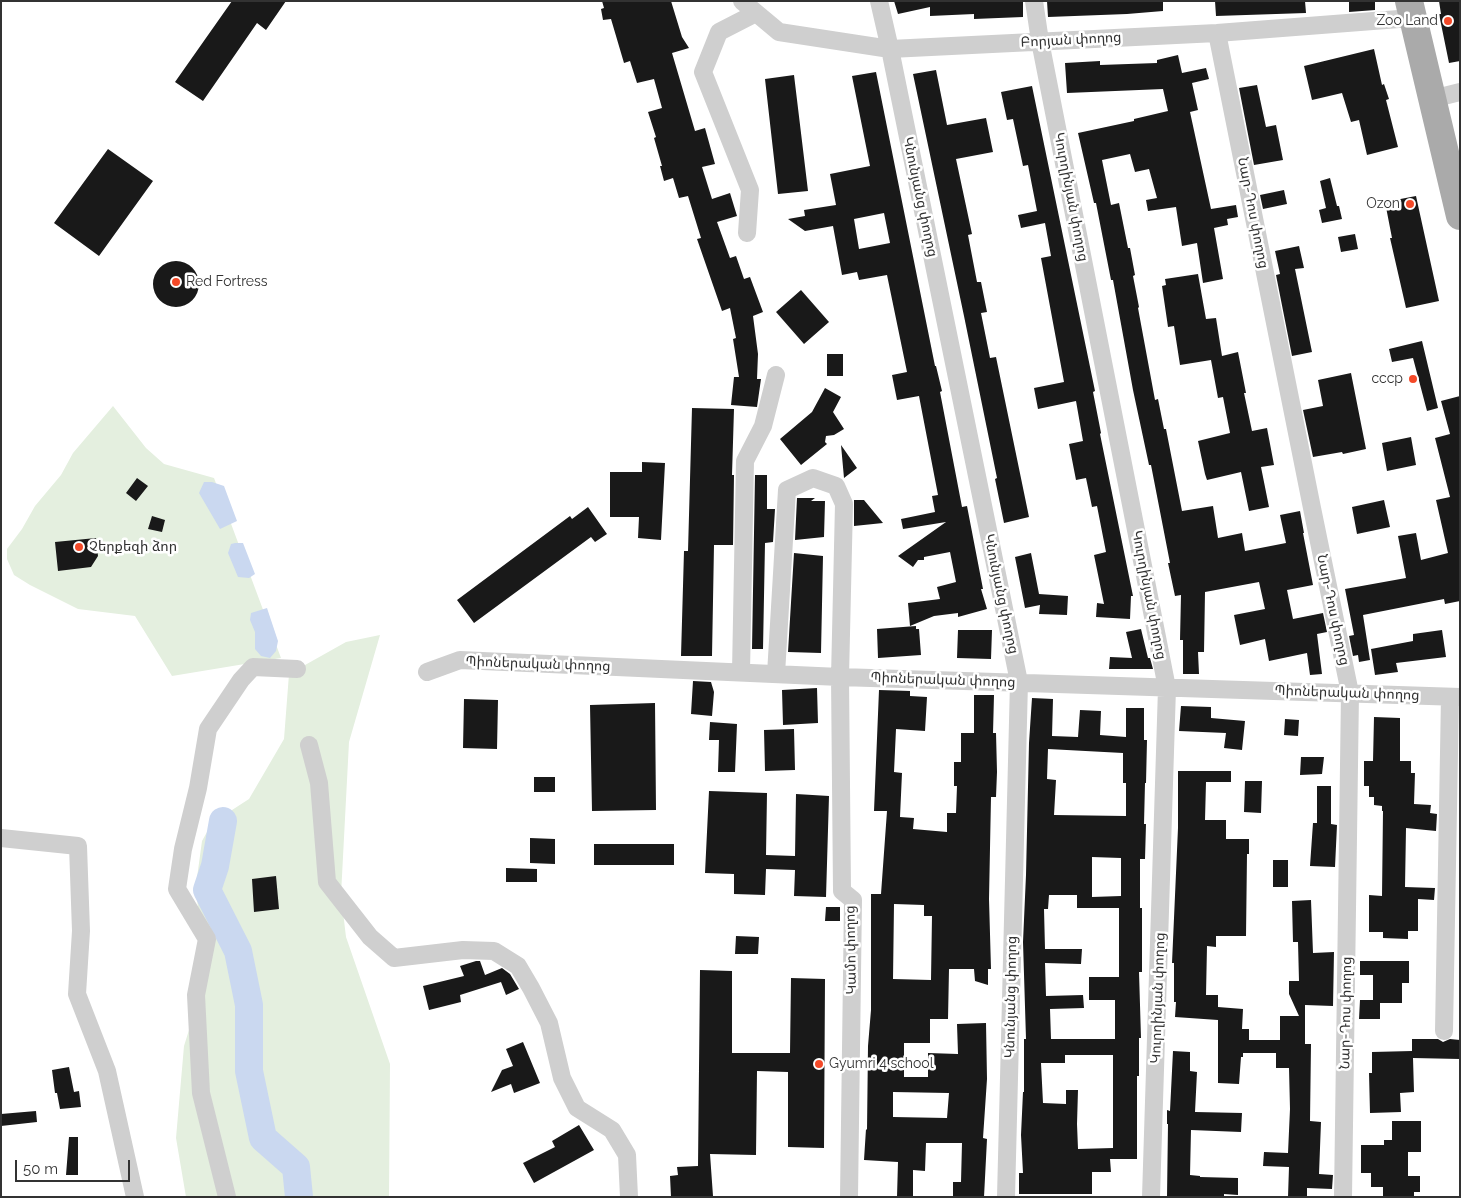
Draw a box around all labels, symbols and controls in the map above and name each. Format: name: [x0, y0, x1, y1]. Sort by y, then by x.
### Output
place label: Zoo Land: [1377, 13, 1438, 29]
marker: Zoo Land: [1442, 15, 1454, 27]
street label: Բորյան փողոց: [1020, 29, 1122, 51]
street label: Կուրղինյան փողոց: [1050, 131, 1092, 263]
street label: Կնունյանց փողոց: [899, 135, 941, 259]
street label: Նար-Դոս փողոց: [1234, 156, 1272, 270]
place label: Ozon: [1366, 196, 1400, 212]
marker: Ozon: [1404, 198, 1416, 210]
place label: Red Fortress: [186, 274, 268, 290]
marker: Red Fortress: [170, 276, 182, 288]
place label: ссср: [1371, 371, 1403, 387]
marker: ссср: [1407, 373, 1419, 385]
street label: Կուրղինյան փողոց: [1128, 529, 1170, 661]
street label: Կնունյանց փողոց: [980, 532, 1022, 656]
place label: Չերքեզի ձոր: [89, 539, 177, 555]
marker: Չերքեզի ձոր: [73, 541, 85, 553]
street label: Նար-Դոս փողոց: [1313, 553, 1353, 667]
street label: Պիոներական փողոց: [465, 653, 611, 675]
street label: Պիոներական փողոց: [870, 669, 1016, 691]
street label: Պիոներական փողոց: [1274, 682, 1420, 704]
street label: Կամո փողոց: [842, 905, 860, 995]
street label: Կուրղինյան փողոց: [1147, 932, 1169, 1064]
street label: Կնունյանց փողոց: [1002, 936, 1020, 1058]
street label: Նար-Դոս փողոց: [1337, 956, 1355, 1070]
place label: Gyumri 4 school: [829, 1056, 933, 1072]
marker: Gyumri 4 school: [813, 1058, 825, 1070]
scale bar: [18, 1150, 132, 1182]
text: 50 m: [23, 1160, 58, 1178]

